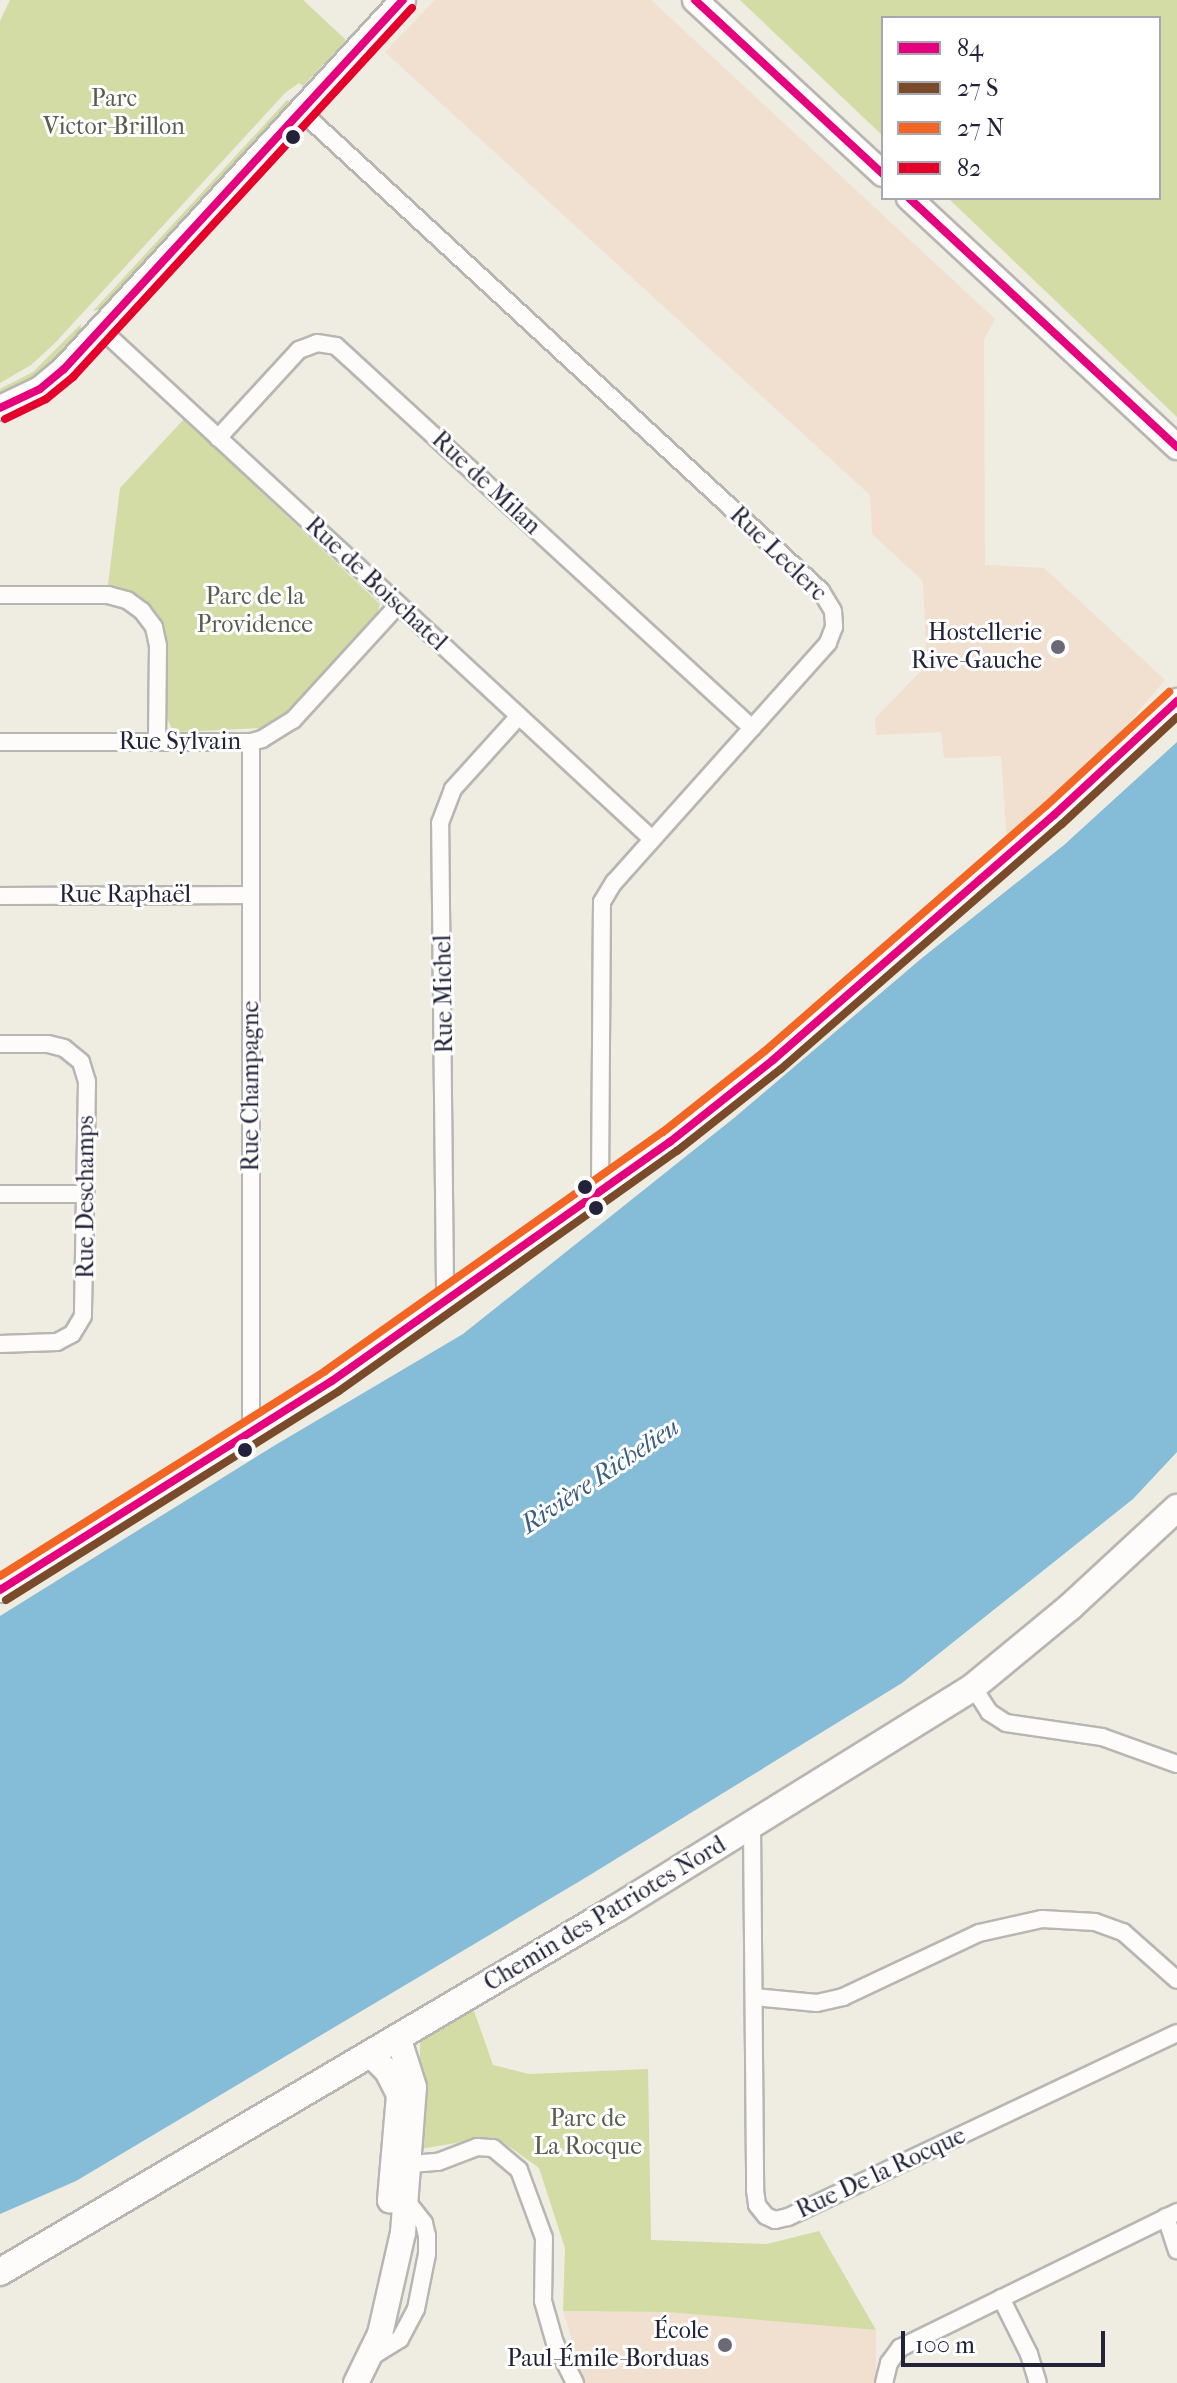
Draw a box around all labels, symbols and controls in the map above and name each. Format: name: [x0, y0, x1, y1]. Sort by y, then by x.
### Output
legend: [881, 16, 1161, 200]
text: 84: [957, 34, 983, 62]
text: 27 S: [957, 74, 998, 102]
park label: Parc Victor-Brillon: [43, 85, 185, 141]
text: 27 N: [957, 114, 1004, 142]
unlabelled marker: [285, 129, 301, 145]
text: 82: [957, 154, 981, 182]
street label: Rue de Milan: [426, 425, 546, 541]
street label: Rue Leclerc: [724, 501, 832, 607]
street label: Rue de Boischatel: [299, 511, 453, 657]
park label: Parc de la Providence: [197, 583, 313, 639]
place label: Hostellerie Rive-Gauche: [911, 619, 1042, 675]
marker: Hostellerie Rive-Gauche: [1049, 638, 1067, 656]
street label: Rue Sylvain: [119, 728, 241, 756]
street label: Rue Raphaël: [59, 881, 191, 909]
street label: Rue Michel: [429, 934, 459, 1054]
street label: Rue Champagne: [237, 1001, 265, 1171]
street label: Rue Deschamps: [72, 1115, 100, 1279]
unlabelled marker: [577, 1179, 593, 1195]
unlabelled marker: [588, 1200, 604, 1216]
water label: Rivière Richelieu: [515, 1412, 685, 1540]
unlabelled marker: [237, 1442, 253, 1458]
street label: Chemin des Patriotes Nord: [479, 1830, 731, 1998]
park label: Parc de La Rocque: [534, 2105, 642, 2161]
street label: Rue De la Rocque: [792, 2121, 970, 2225]
scale bar: [905, 2315, 1109, 2365]
place label: École Paul-Émile-Borduas: [507, 2317, 709, 2373]
text: 100 m: [915, 2331, 975, 2359]
marker: École Paul-Émile-Borduas: [716, 2336, 734, 2354]

